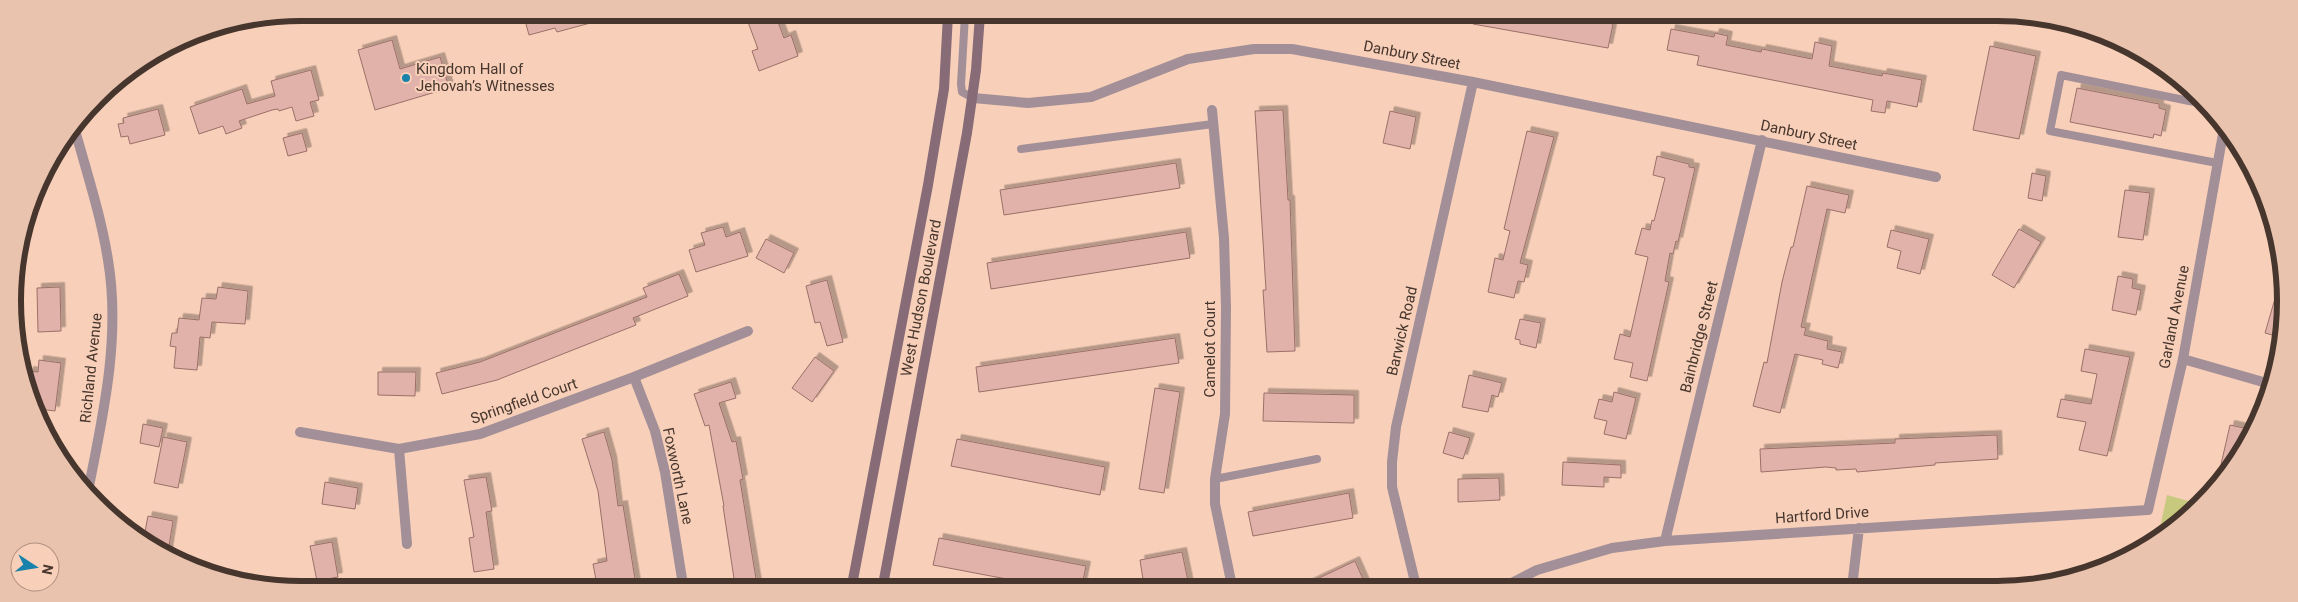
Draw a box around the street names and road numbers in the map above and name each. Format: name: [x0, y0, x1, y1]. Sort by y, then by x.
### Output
street label: Danbury Street: [1362, 37, 1462, 73]
street label: Danbury Street: [1759, 116, 1859, 154]
street label: West Hudson Boulevard: [897, 218, 945, 378]
street label: Garland Avenue: [2155, 264, 2193, 370]
street label: Bainbridge Street: [1676, 279, 1722, 395]
street label: Barwick Road: [1383, 285, 1421, 377]
street label: Camelot Court: [1201, 301, 1219, 397]
street label: Richland Avenue: [76, 312, 106, 424]
street label: Springfield Court: [468, 374, 580, 428]
street label: Foxworth Lane: [659, 426, 697, 526]
street label: Hartford Drive: [1775, 503, 1869, 527]

